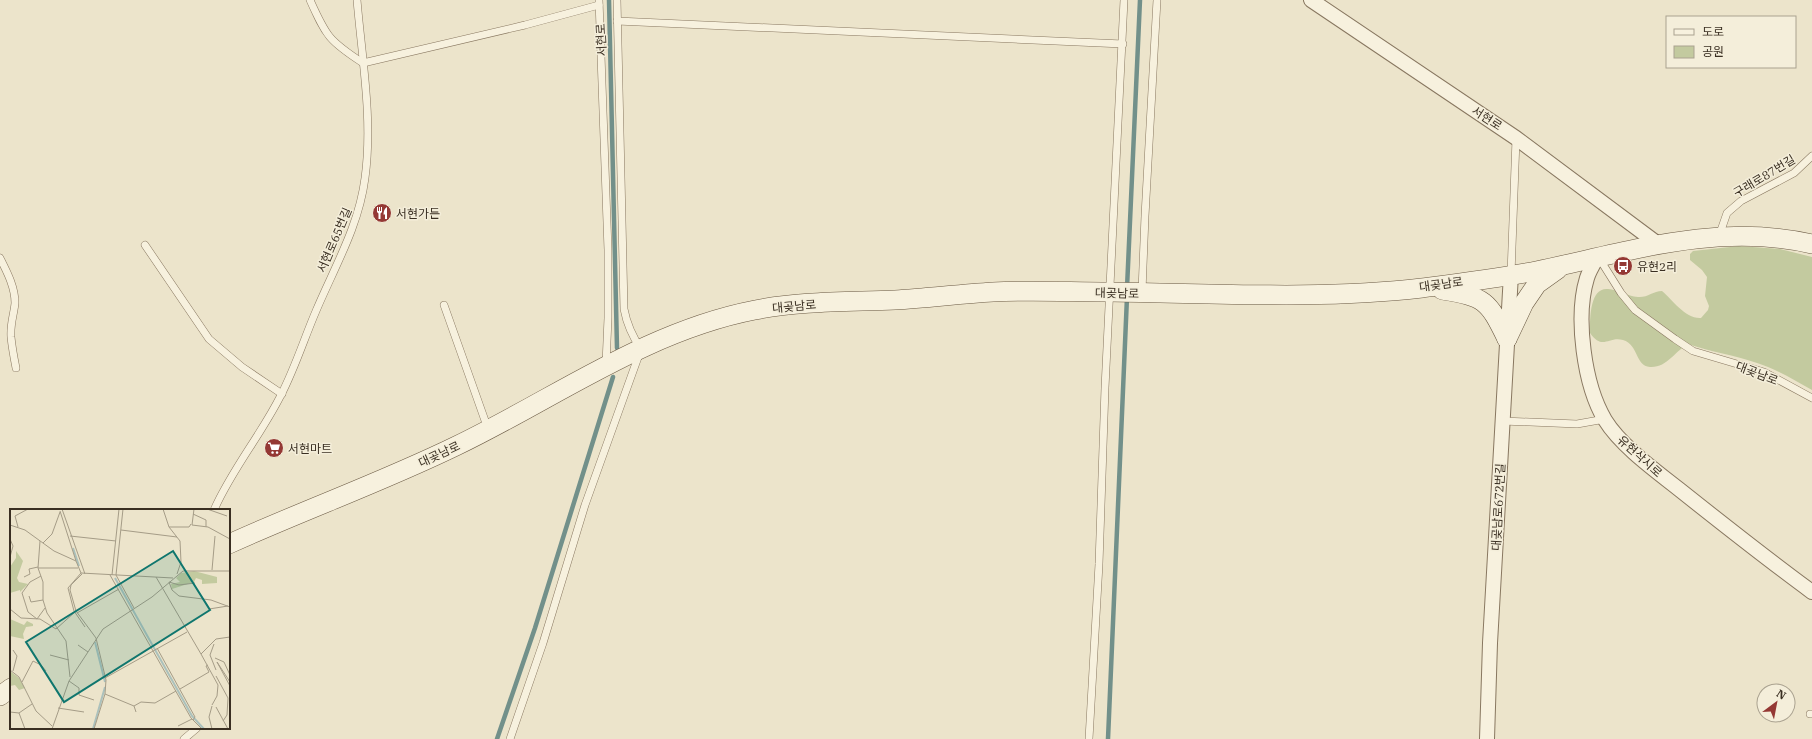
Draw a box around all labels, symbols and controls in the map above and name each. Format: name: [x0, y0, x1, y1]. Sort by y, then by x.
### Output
legend: [1666, 16, 1796, 68]
street label: 서현로: [593, 23, 609, 57]
text: 도로: [1702, 24, 1724, 39]
text: 공원: [1702, 44, 1724, 59]
street label: 서현로: [1469, 103, 1505, 133]
street label: 구래로87번길: [1730, 152, 1798, 200]
restaurant icon: 서현가든: [371, 202, 393, 224]
street label: 서현로65번길: [313, 205, 355, 275]
place label: 서현가든: [396, 206, 440, 221]
bus stop icon: 유현2리: [1612, 255, 1634, 277]
place label: 유현2리: [1637, 259, 1677, 274]
street label: 대곶남로: [1418, 273, 1464, 295]
street label: 대곶남로: [1095, 285, 1139, 301]
street label: 대곶남로: [771, 297, 817, 315]
street label: 대곶남로: [1734, 358, 1780, 388]
street label: 유현삭시로: [1614, 432, 1666, 480]
supermarket icon: 서현마트: [263, 437, 285, 459]
street label: 대곶남로: [416, 438, 462, 470]
place label: 서현마트: [288, 441, 332, 456]
street label: 대곶남로672번길: [1488, 463, 1508, 551]
inset map: [10, 509, 230, 729]
north arrow: [1756, 683, 1796, 723]
text: N: [1774, 686, 1789, 703]

